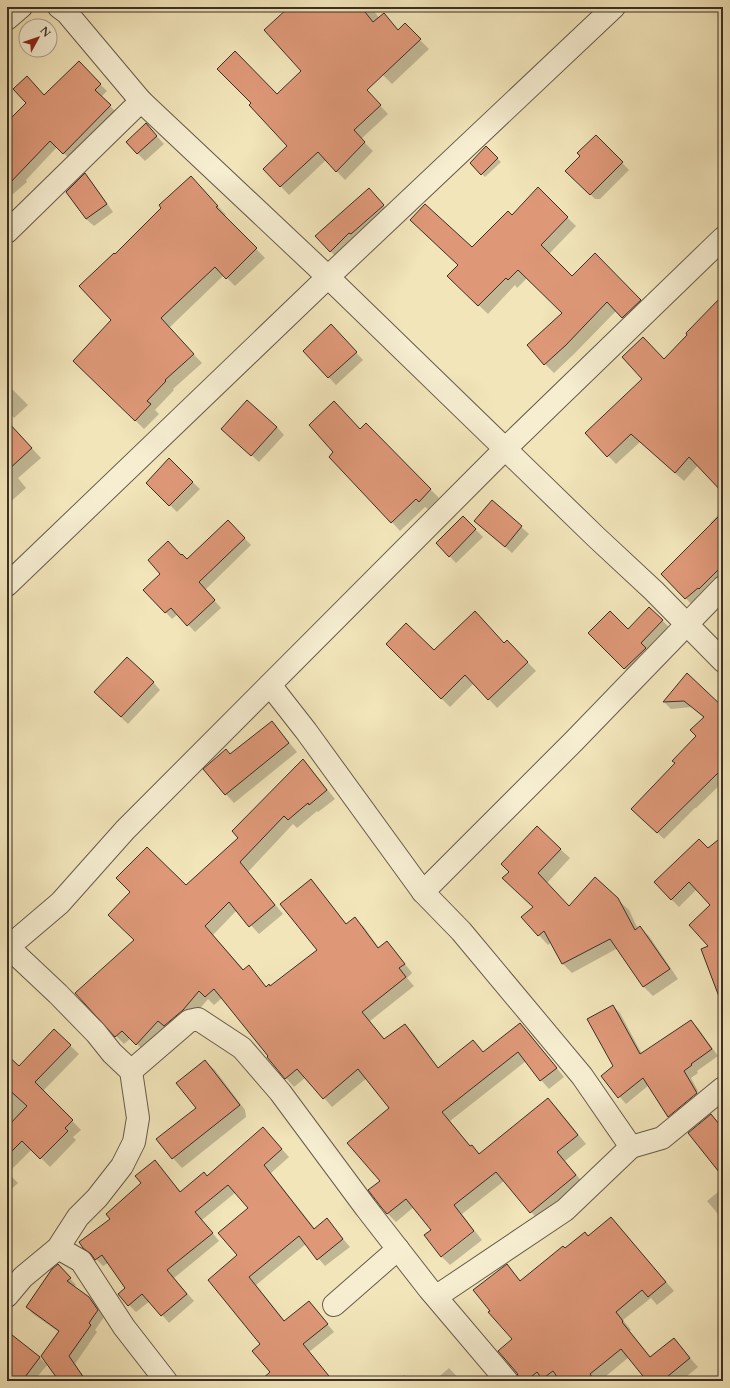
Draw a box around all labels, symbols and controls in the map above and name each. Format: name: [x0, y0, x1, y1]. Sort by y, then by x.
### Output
north arrow: [18, 18, 58, 58]
text: N: [36, 23, 54, 41]

